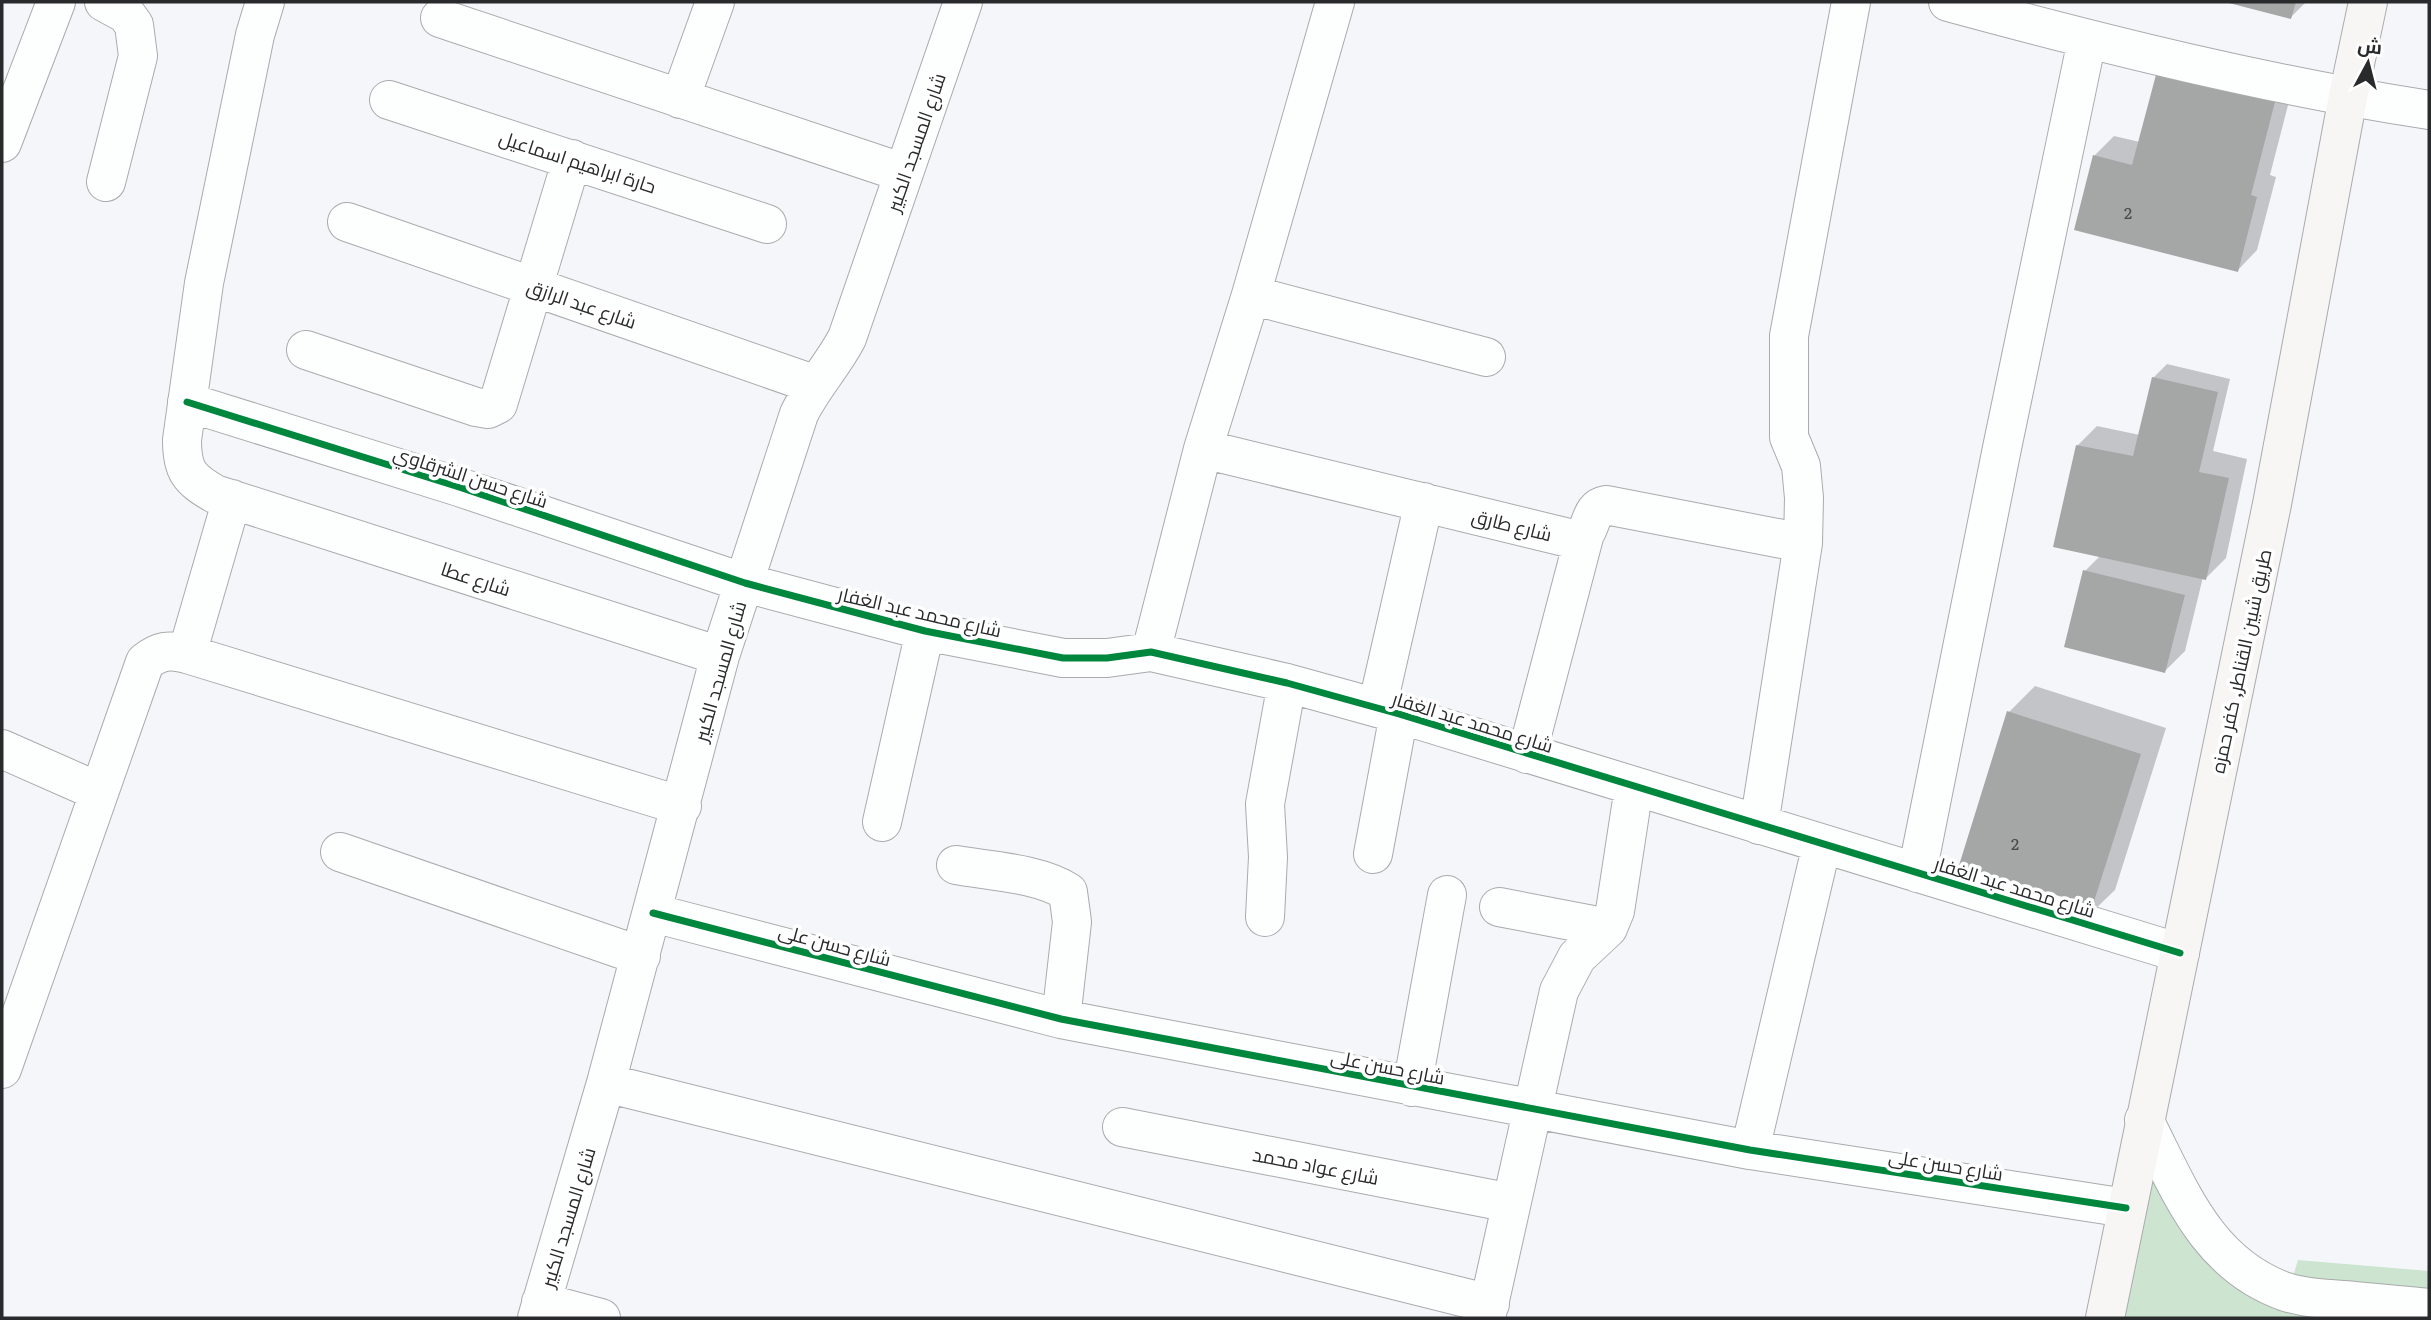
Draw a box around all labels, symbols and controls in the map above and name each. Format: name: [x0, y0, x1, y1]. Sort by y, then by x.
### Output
north arrow: [2333, 28, 2403, 98]
text: ش: [2356, 30, 2384, 61]
street label: شارع المسجد الكبير: [878, 69, 953, 216]
street label: حارة ابراهيم اسماعيل: [496, 122, 660, 201]
house number: 2: [2124, 200, 2132, 224]
street label: شارع عبد الرازق: [523, 271, 640, 336]
street label: شارع حسن الشرقاوي: [390, 438, 552, 516]
street label: شارع طارق: [1469, 501, 1555, 548]
street label: طريق شبين القناطر, كفر حمزه: [2203, 546, 2277, 776]
street label: شارع عطا: [437, 554, 514, 603]
street label: شارع محمد عبد الغفار: [834, 578, 1005, 644]
street label: شارع المسجد الكبير: [685, 597, 753, 746]
street label: شارع محمد عبد الغفار: [1388, 683, 1557, 760]
house number: 2: [2011, 831, 2019, 855]
street label: شارع محمد عبد الغفار: [1930, 848, 2099, 925]
street label: شارع حسن على: [775, 916, 894, 973]
street label: شارع حسن على: [1328, 1041, 1447, 1092]
street label: شارع عواد محمد: [1251, 1139, 1381, 1192]
street label: شارع حسن على: [1887, 1141, 2005, 1188]
street label: شارع المسجد الكبير: [532, 1143, 603, 1292]

